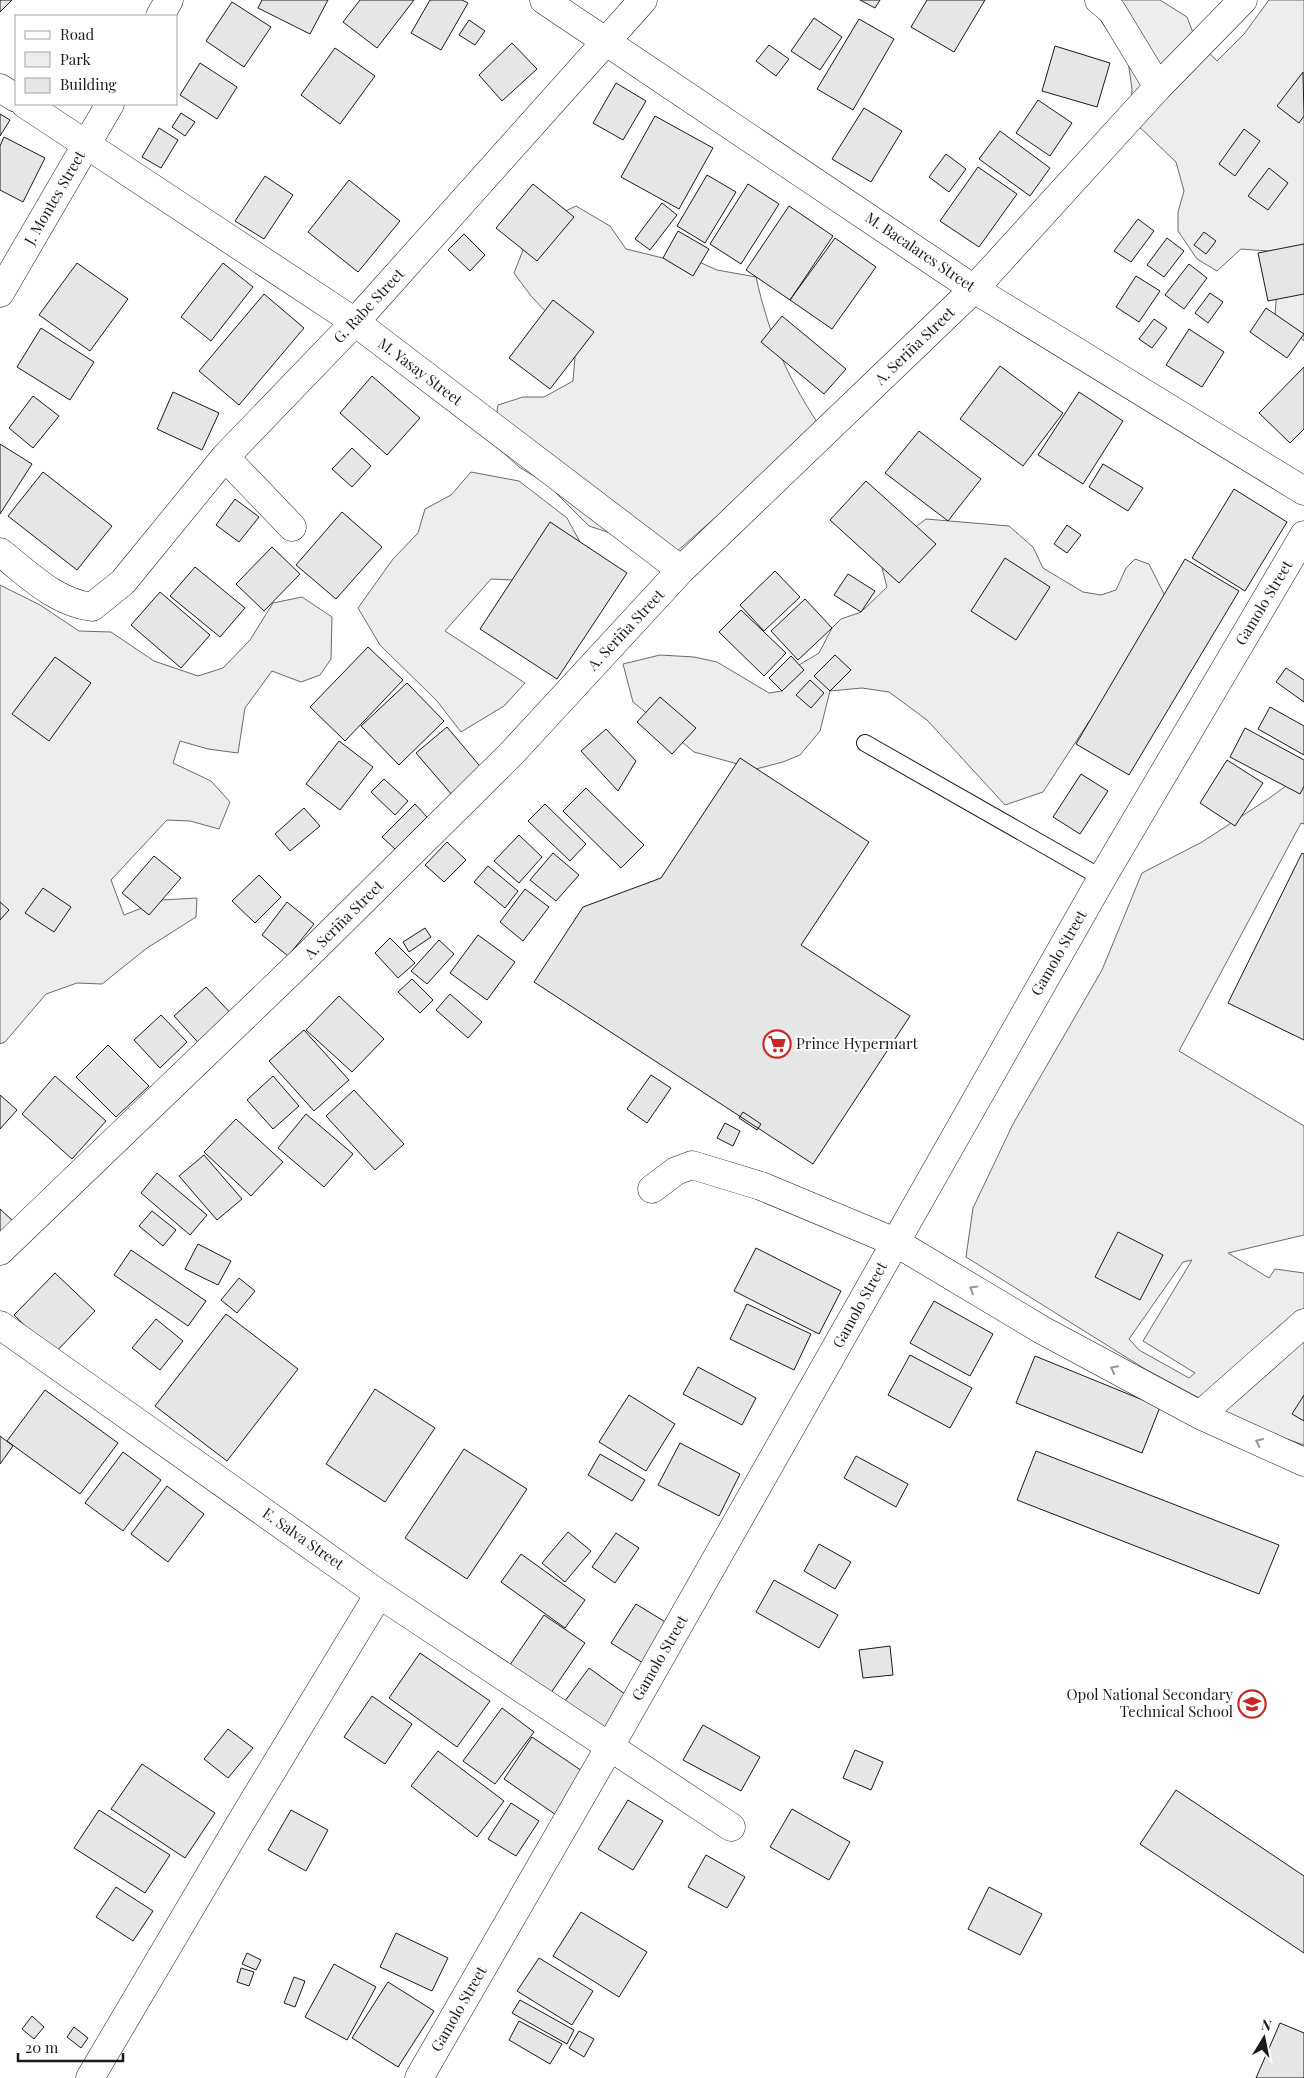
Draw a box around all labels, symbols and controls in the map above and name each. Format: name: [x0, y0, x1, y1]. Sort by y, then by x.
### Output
legend: [15, 15, 178, 105]
text: Road: [60, 24, 94, 44]
text: Park: [60, 49, 92, 69]
text: Building: [60, 74, 117, 94]
street label: J. Montes Street: [19, 146, 90, 249]
street label: M. Bacalares Street: [862, 207, 980, 296]
street label: G. Rabe Street: [328, 263, 409, 347]
street label: A. Seriña Street: [869, 301, 959, 389]
street label: M. Yasay Street: [374, 333, 467, 410]
street label: Gamolo Street: [1230, 556, 1297, 649]
street label: A. Seriña Street: [582, 584, 669, 675]
street label: A. Seriña Street: [299, 875, 388, 964]
street label: Gamolo Street: [1026, 905, 1091, 999]
supermarket icon: Prince Hypermart: [762, 1029, 792, 1059]
place label: Prince Hypermart: [796, 1033, 919, 1053]
street label: Gamolo Street: [827, 1257, 891, 1351]
one-way arrow: [969, 1286, 978, 1296]
one-way arrow: [1111, 1365, 1120, 1375]
one-way arrow: [1255, 1438, 1264, 1449]
street label: E. Salva Street: [259, 1503, 349, 1574]
street label: Gamolo Street: [627, 1610, 692, 1704]
place label: Opol National Secondary Technical School: [1066, 1684, 1233, 1721]
school or university icon: Opol National Secondary Technical School: [1237, 1689, 1267, 1719]
street label: Gamolo Street: [426, 1961, 491, 2055]
north arrow: [1239, 2013, 1289, 2063]
text: N: [1260, 2014, 1273, 2035]
scale bar: [18, 2030, 122, 2062]
text: 20 m: [25, 2037, 59, 2057]

